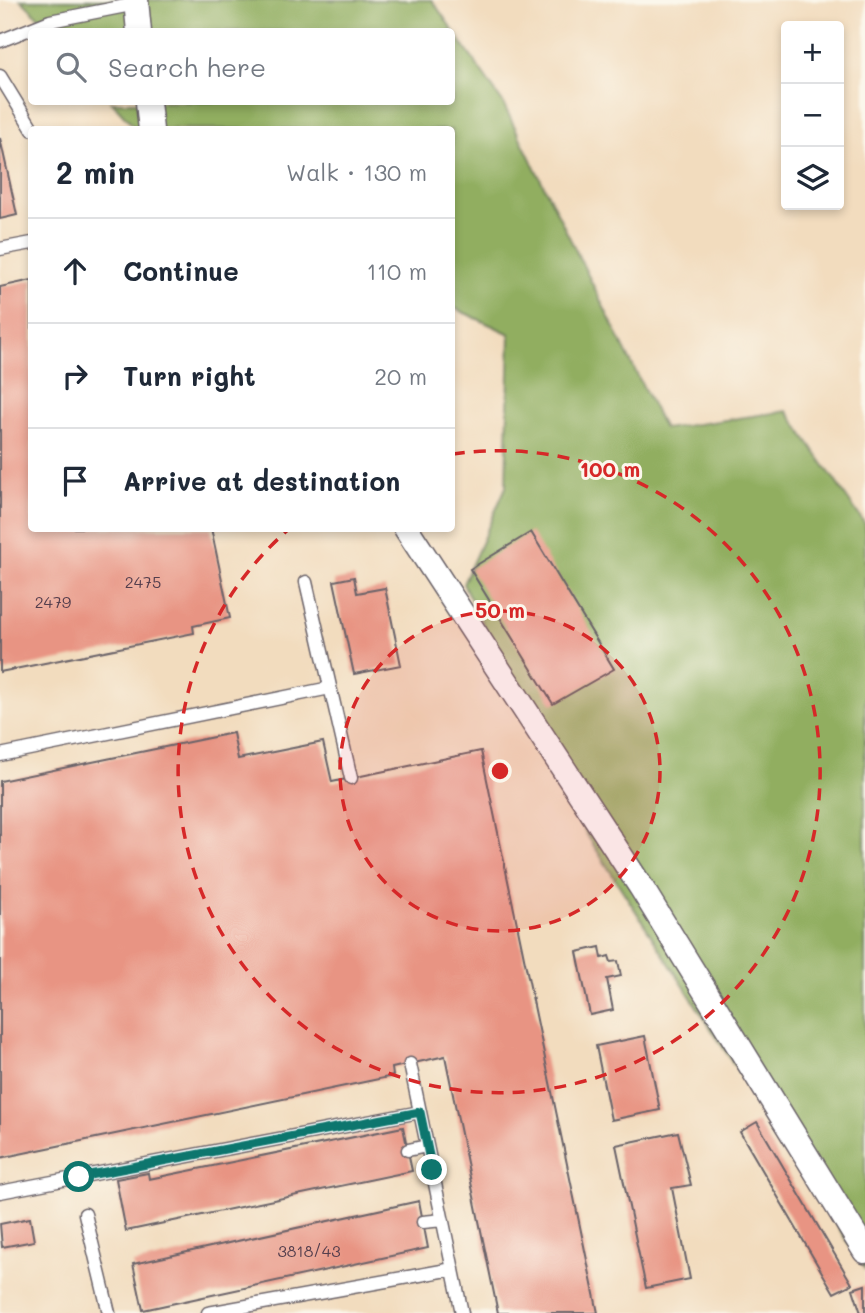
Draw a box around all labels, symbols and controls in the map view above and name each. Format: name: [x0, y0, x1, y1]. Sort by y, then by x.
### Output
map controls: [781, 21, 844, 210]
button: +: [781, 21, 844, 84]
search box: [28, 28, 455, 105]
icon: search: [52, 48, 90, 86]
text: Search here: [108, 50, 266, 84]
button: −: [781, 84, 844, 147]
button: layers: [781, 147, 844, 210]
text: 2 min: [56, 152, 135, 192]
text: Walk · 130 m: [286, 157, 427, 187]
icon: ahead: [56, 252, 94, 290]
text: Continue: [123, 254, 239, 288]
text: 110 m: [367, 256, 427, 286]
icon: right: [56, 357, 94, 395]
text: Turn right: [123, 359, 256, 393]
text: 20 m: [374, 361, 427, 391]
text: 100 m: [580, 455, 640, 482]
icon: arrive: [56, 462, 94, 500]
text: Arrive at destination: [123, 464, 400, 498]
house number: 2475: [125, 571, 161, 592]
house number: 2479: [35, 591, 71, 612]
text: 50 m: [475, 596, 525, 623]
centre of rings: [488, 759, 512, 783]
route end: [416, 1154, 447, 1185]
route start: [63, 1161, 94, 1192]
house number: 3818/43: [277, 1240, 341, 1261]

